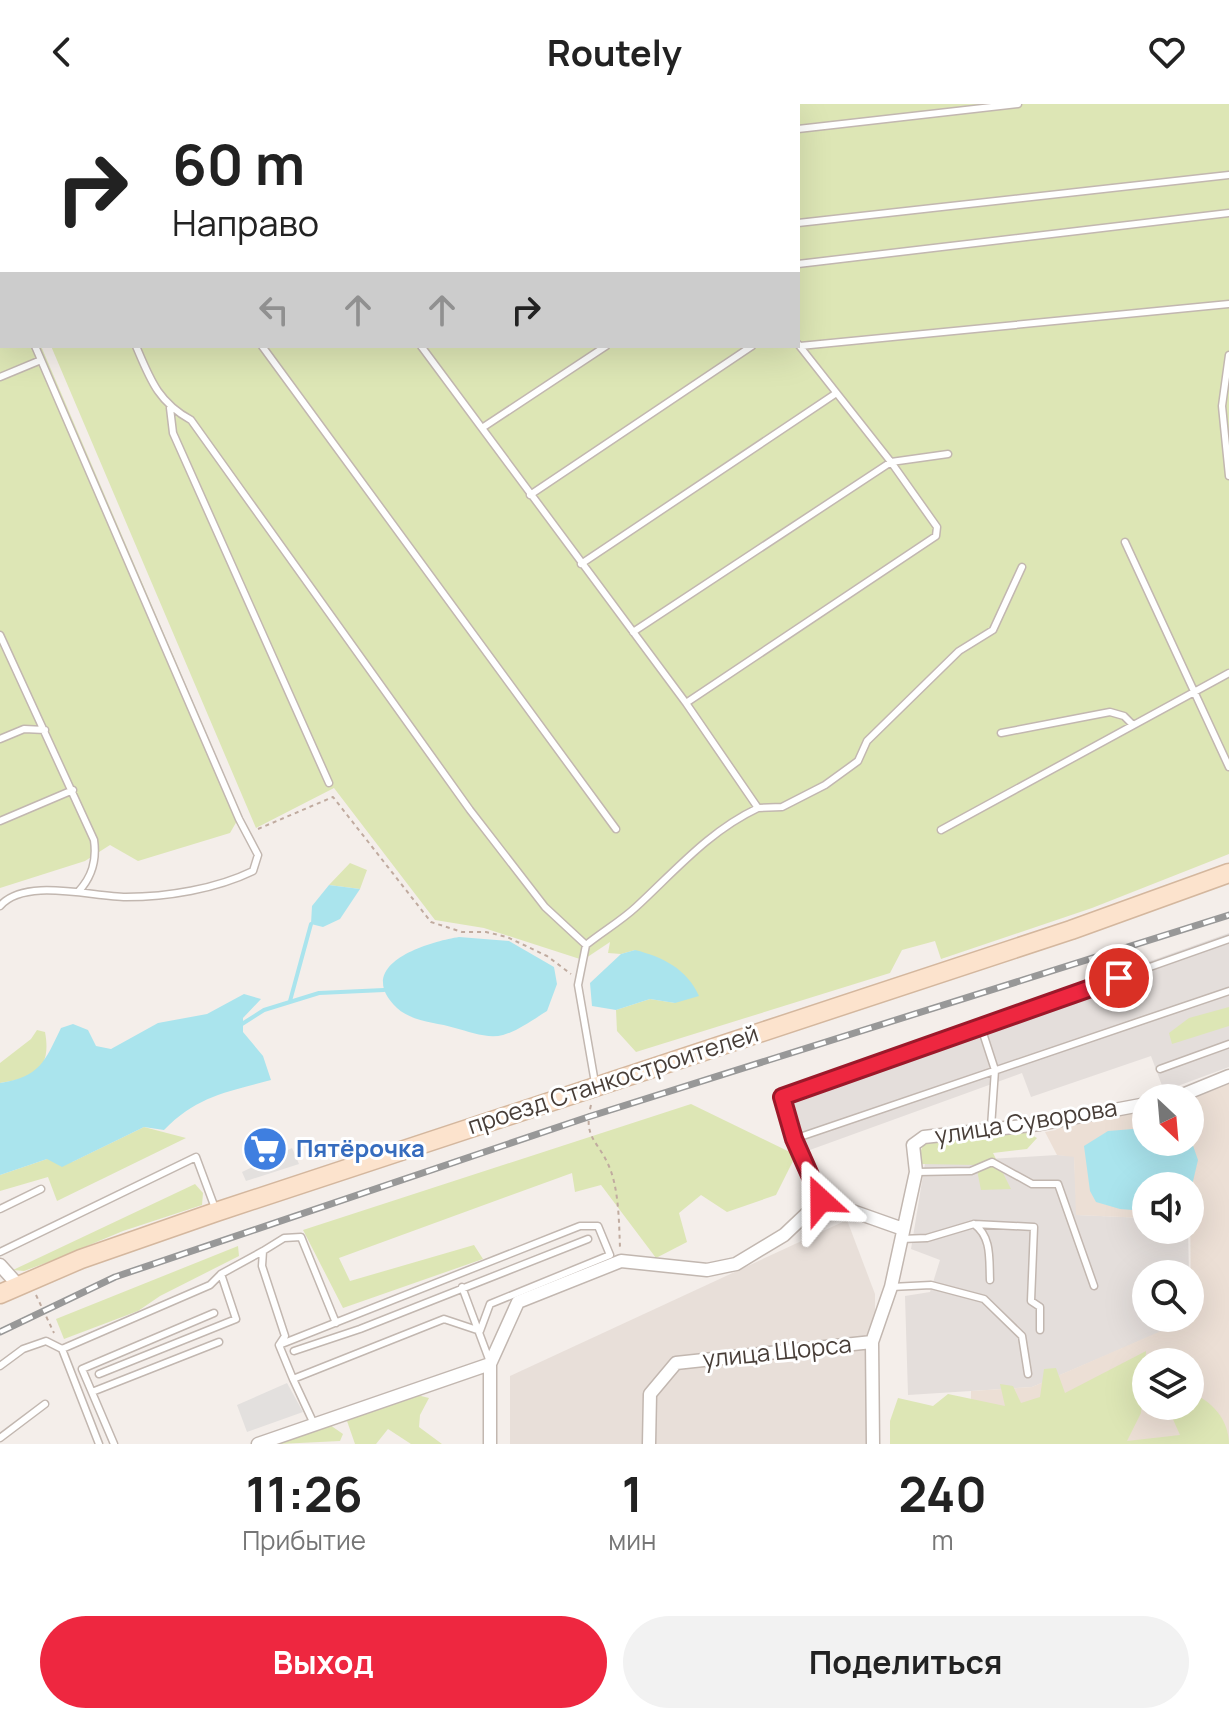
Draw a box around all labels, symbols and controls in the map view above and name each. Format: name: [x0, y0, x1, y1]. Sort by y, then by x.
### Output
text: Routely: [547, 28, 682, 77]
icon: back: [40, 30, 84, 74]
icon: heart: [1145, 30, 1189, 74]
text: 60 m: [172, 125, 305, 202]
icon: right: [40, 136, 144, 240]
text: Направо: [172, 198, 319, 247]
icon: left: [252, 288, 296, 332]
icon: ahead: [336, 288, 380, 332]
icon: ahead: [420, 288, 464, 332]
icon: right: [504, 288, 548, 332]
pin: [1085, 944, 1153, 1012]
icon: arrive: [1097, 956, 1141, 1000]
street label: проезд Станкостроителей: [463, 1016, 762, 1141]
north arrow: [1132, 1084, 1204, 1156]
map controls: [1132, 1084, 1204, 1420]
street label: улица Суворова: [932, 1090, 1119, 1151]
supermarket icon: Пятёрочка: [241, 1125, 289, 1173]
place label: Пятёрочка: [296, 1131, 425, 1164]
position arrow: [779, 1158, 863, 1242]
button: sound: [1132, 1172, 1204, 1244]
button: search: [1132, 1260, 1204, 1332]
street label: улица Щорса: [701, 1326, 853, 1375]
button: layers: [1132, 1348, 1204, 1420]
text: 11:26: [246, 1461, 363, 1526]
text: 1: [622, 1461, 643, 1526]
text: 240: [898, 1461, 987, 1526]
text: Прибытие: [242, 1522, 366, 1558]
text: мин: [608, 1522, 656, 1558]
text: m: [932, 1522, 954, 1558]
button: Выход: [40, 1616, 607, 1708]
button: Поделиться: [623, 1616, 1189, 1708]

